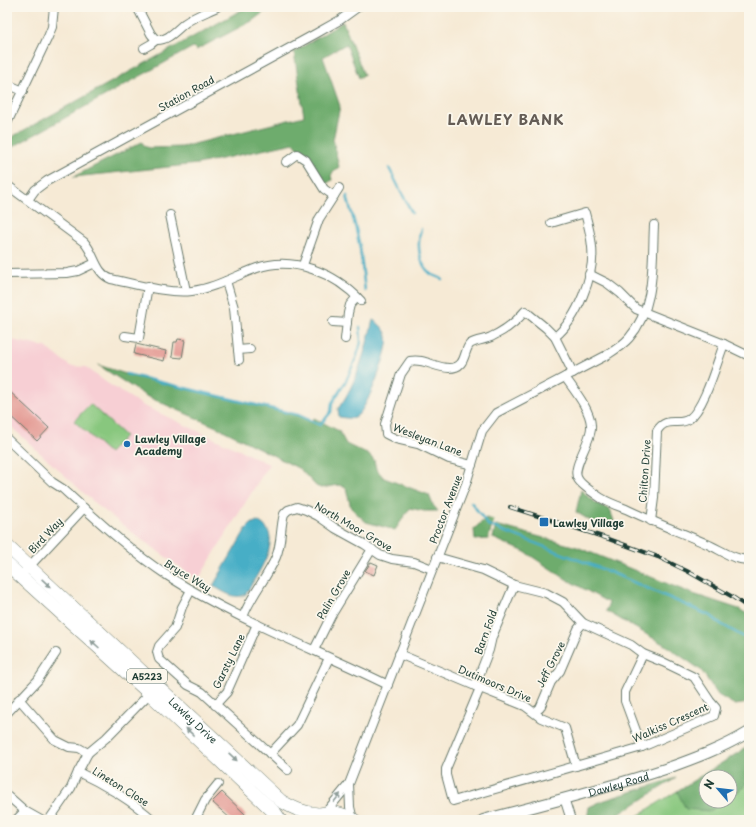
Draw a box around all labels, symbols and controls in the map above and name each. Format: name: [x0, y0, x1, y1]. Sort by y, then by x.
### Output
street label: Station Road: [155, 71, 217, 115]
district label: LAWLEY BANK: [448, 109, 564, 130]
street label: Wesleyan Lane: [391, 419, 465, 460]
place label: Lawley Village Academy: [134, 431, 206, 458]
marker: Lawley Village Academy: [122, 439, 132, 449]
street label: Chilton Drive: [634, 439, 654, 503]
street label: Proctor Avenue: [425, 472, 465, 546]
street label: North Moor Grove: [312, 498, 396, 555]
street label: Bird Way: [24, 513, 66, 556]
place label: Lawley Village: [553, 515, 624, 531]
marker: Lawley Village: [538, 516, 550, 528]
street label: Bryce Way: [161, 555, 215, 596]
street label: Palin Grove: [313, 566, 353, 622]
one-way arrow: [41, 578, 51, 587]
street label: Barn Fold: [470, 607, 500, 657]
street label: Garsty Lane: [208, 630, 248, 691]
street label: Jeff Grove: [532, 638, 568, 690]
one-way arrow: [90, 640, 100, 649]
street label: Dutimoors Drive: [456, 661, 534, 705]
road number: A5223: [127, 669, 167, 683]
street label: Lawley Drive: [166, 693, 221, 746]
street label: Walkiss Crescent: [630, 699, 710, 745]
one-way arrow: [185, 728, 195, 737]
one-way arrow: [228, 752, 238, 762]
street label: Lineton Close: [90, 763, 152, 809]
street label: Dawley Road: [586, 767, 651, 799]
north arrow: [698, 769, 738, 809]
text: N: [699, 776, 718, 792]
one-way arrow: [333, 793, 342, 803]

